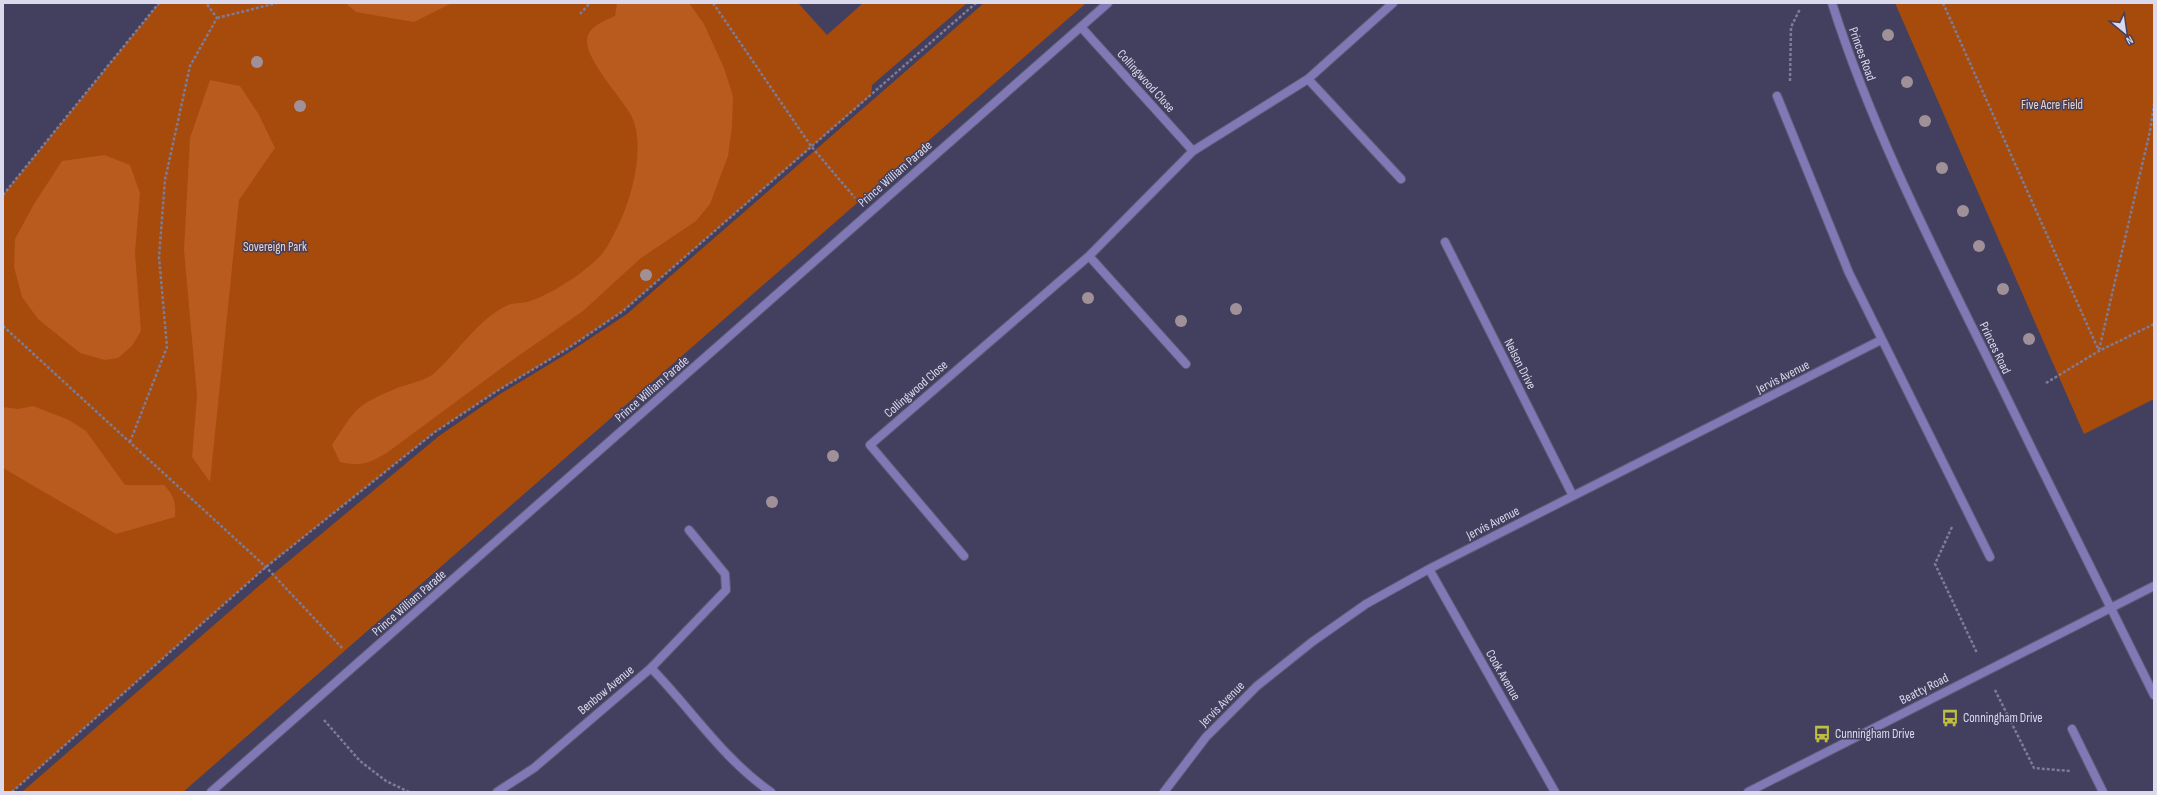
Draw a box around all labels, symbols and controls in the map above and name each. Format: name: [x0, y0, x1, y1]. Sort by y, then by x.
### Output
north arrow: [2105, 12, 2145, 52]
street label: Princes Road: [1845, 25, 1879, 83]
text: N: [2124, 33, 2135, 47]
street label: Collingwood Close: [1114, 46, 1178, 116]
park label: Five Acre Field: [2021, 97, 2083, 113]
street label: Prince William Parade: [855, 137, 935, 211]
park label: Sovereign Park: [243, 239, 307, 255]
street label: Princes Road: [1976, 319, 2014, 377]
street label: Nelson Drive: [1500, 336, 1540, 392]
street label: Prince William Parade: [612, 352, 692, 426]
street label: Collingwood Close: [881, 357, 951, 421]
street label: Jervis Avenue: [1753, 357, 1812, 398]
street label: Jervis Avenue: [1463, 503, 1522, 544]
street label: Prince William Parade: [369, 566, 449, 640]
street label: Cook Avenue: [1482, 647, 1524, 703]
street label: Benbow Avenue: [575, 662, 637, 718]
street label: Beatty Road: [1897, 670, 1951, 708]
street label: Jervis Avenue: [1195, 678, 1248, 731]
bus stop icon: Conningham Drive: [1940, 708, 1960, 728]
place label: Conningham Drive: [1963, 710, 2043, 726]
bus stop icon: Cunningham Drive: [1812, 724, 1832, 744]
place label: Cunningham Drive: [1835, 726, 1915, 742]

